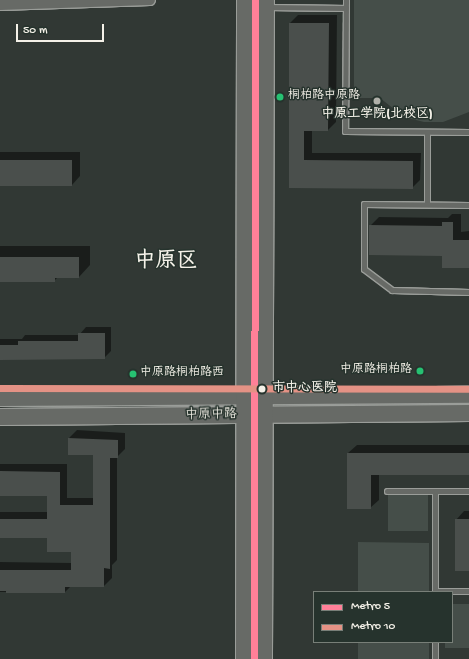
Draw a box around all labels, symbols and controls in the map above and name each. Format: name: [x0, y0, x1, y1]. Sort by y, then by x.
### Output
scale bar: [18, 16, 106, 42]
text: 50 m: [23, 24, 48, 38]
place label: 桐柏路中原路: [288, 90, 360, 104]
marker: 桐柏路中原路: [275, 92, 285, 102]
marker: 中原工学院(北校区): [372, 96, 382, 106]
place label: 中原工学院(北校区): [321, 107, 433, 123]
district label: 中原区: [135, 250, 197, 276]
place label: 中原路桐柏路: [340, 364, 412, 378]
marker: 中原路桐柏路: [415, 366, 425, 376]
place label: 中原路桐柏路西: [140, 367, 224, 381]
marker: 中原路桐柏路西: [128, 369, 138, 379]
place label: 市中心医院: [272, 381, 337, 397]
marker: 市中心医院: [255, 382, 269, 396]
street label: 中原中路: [185, 408, 237, 424]
legend: [313, 591, 453, 643]
text: Metro 5: [351, 600, 390, 614]
text: Metro 10: [351, 620, 395, 634]

